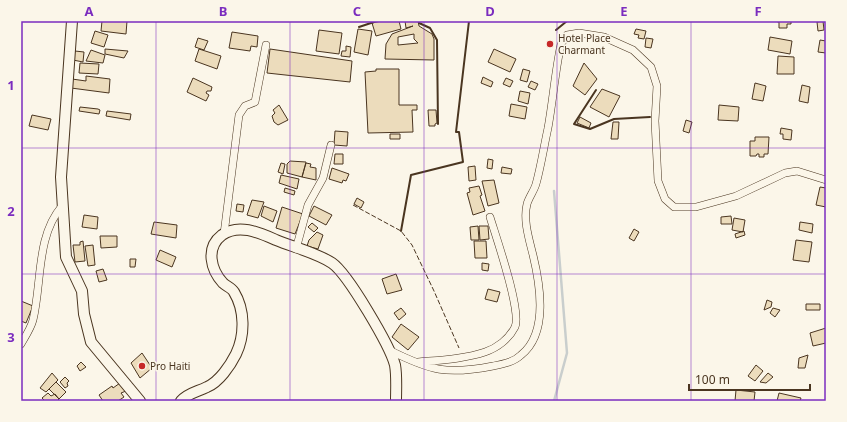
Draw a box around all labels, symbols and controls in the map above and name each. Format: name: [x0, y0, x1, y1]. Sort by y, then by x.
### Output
text: A: [85, 2, 94, 20]
text: B: [219, 2, 227, 20]
text: C: [353, 2, 361, 20]
text: D: [485, 2, 495, 20]
text: E: [620, 2, 628, 20]
text: F: [754, 2, 762, 20]
place label: Hotel Place Charmant: [558, 31, 611, 57]
marker: Hotel Place Charmant: [545, 39, 555, 49]
text: 1: [7, 76, 15, 94]
text: 2: [7, 202, 15, 220]
text: 3: [7, 328, 15, 346]
place label: Pro Haiti: [150, 359, 190, 373]
marker: Pro Haiti: [137, 361, 147, 371]
scale bar: [689, 366, 810, 392]
text: 100 m: [695, 371, 730, 388]

